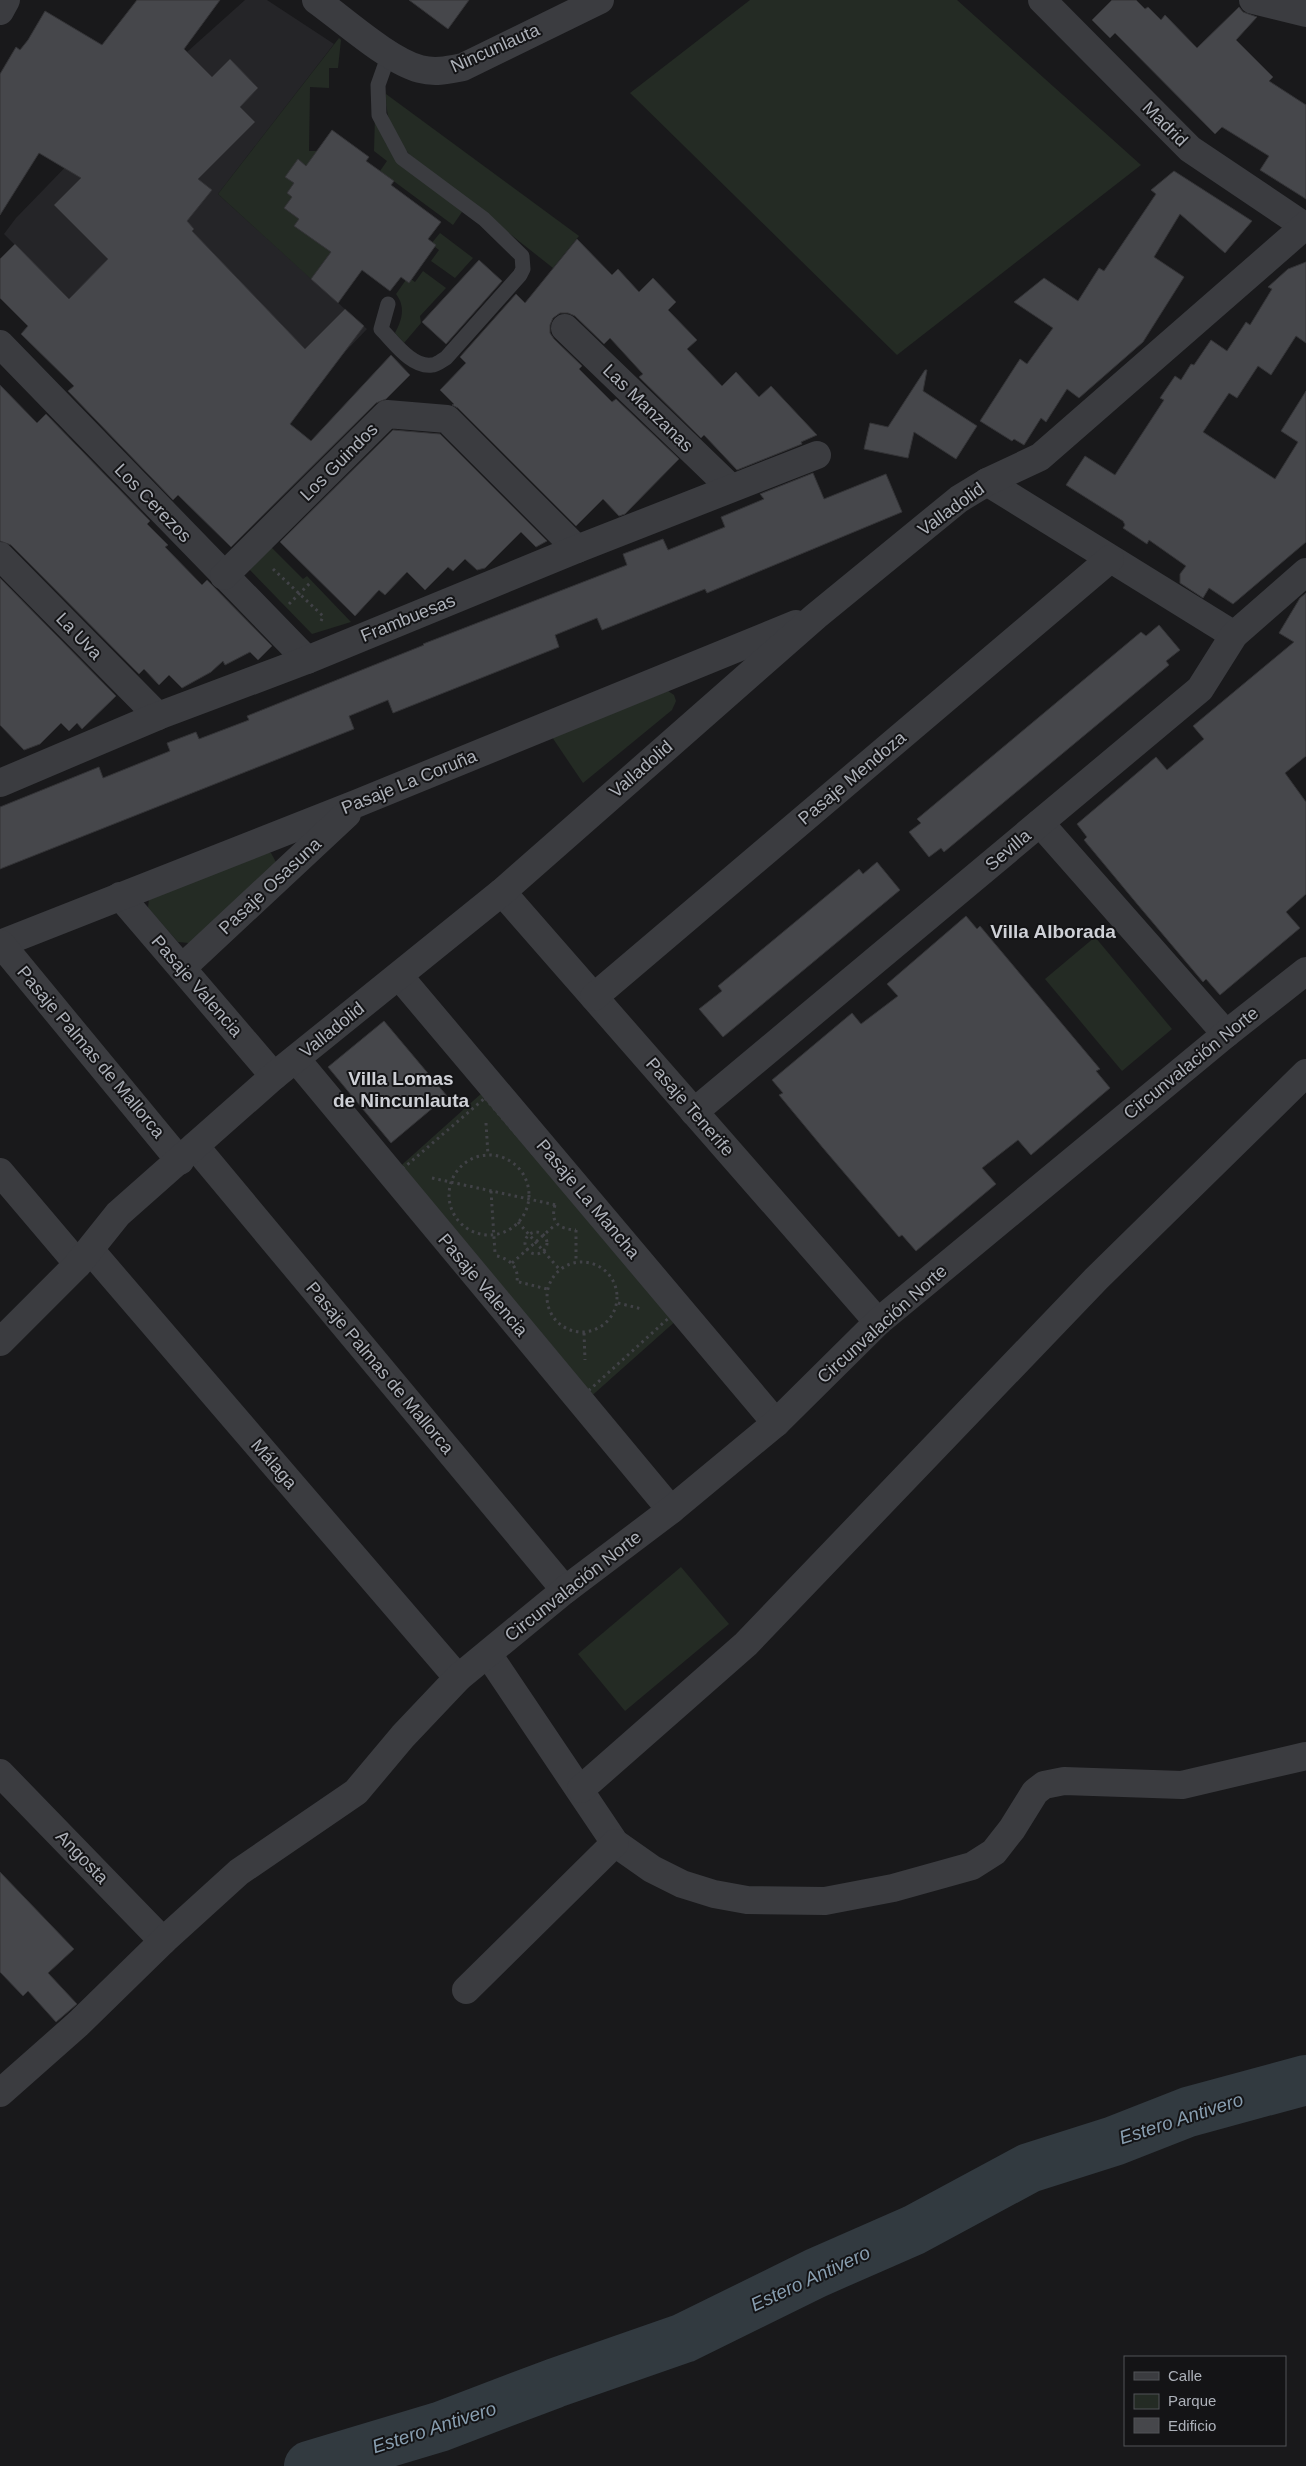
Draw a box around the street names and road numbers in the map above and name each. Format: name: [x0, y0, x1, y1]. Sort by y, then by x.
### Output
street label: Nincunlauta: [448, 19, 543, 76]
street label: Madrid: [1138, 97, 1192, 151]
street label: Las Manzanas: [599, 360, 697, 456]
street label: Los Guindos: [296, 419, 382, 505]
street label: Los Cerezos: [111, 460, 195, 546]
street label: Valladolid: [914, 478, 988, 540]
street label: Frambuesas: [358, 590, 458, 646]
street label: La Uva: [52, 609, 107, 664]
street label: Pasaje Mendoza: [794, 727, 911, 829]
street label: Valladolid: [605, 736, 677, 802]
street label: Pasaje La Coruña: [338, 745, 480, 818]
street label: Sevilla: [981, 825, 1035, 875]
street label: Pasaje Osasuna: [215, 833, 326, 938]
street label: Pasaje Valencia: [148, 931, 247, 1042]
street label: Pasaje Palmas de Mallorca: [13, 962, 169, 1143]
street label: Valladolid: [296, 998, 368, 1062]
street label: Circunvalación Norte: [1120, 1003, 1262, 1123]
street label: Pasaje Tenerife: [642, 1054, 738, 1160]
street label: Pasaje La Mancha: [532, 1135, 644, 1263]
street label: Pasaje Valencia: [434, 1230, 532, 1341]
street label: Circunvalación Norte: [813, 1261, 951, 1387]
street label: Pasaje Palmas de Mallorca: [302, 1278, 458, 1459]
street label: Málaga: [247, 1435, 302, 1494]
street label: Circunvalación Norte: [501, 1527, 645, 1645]
street label: Angosta: [52, 1826, 113, 1888]

